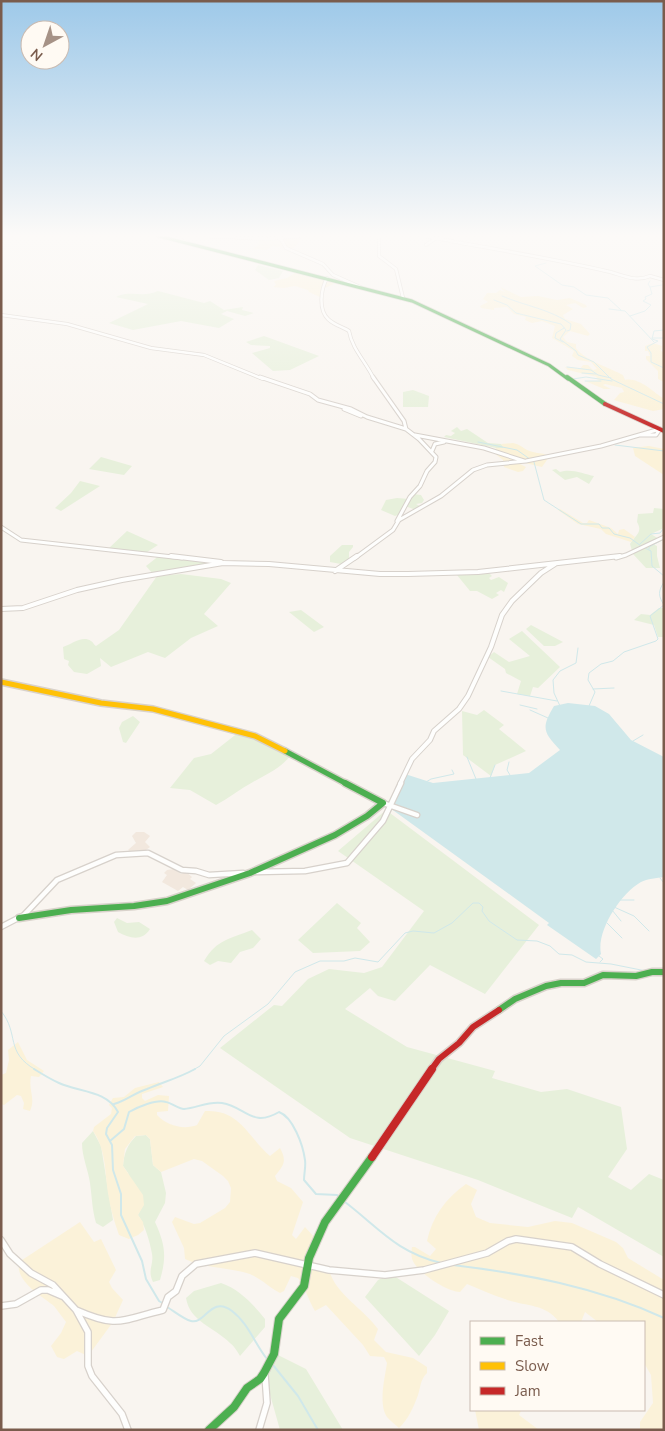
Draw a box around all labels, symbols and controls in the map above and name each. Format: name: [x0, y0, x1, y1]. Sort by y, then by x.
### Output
north arrow: [20, 20, 70, 70]
text: N: [27, 44, 47, 65]
legend: [470, 1321, 645, 1411]
text: Fast: [515, 1331, 544, 1351]
text: Slow: [515, 1356, 550, 1376]
text: Jam: [514, 1381, 541, 1401]

